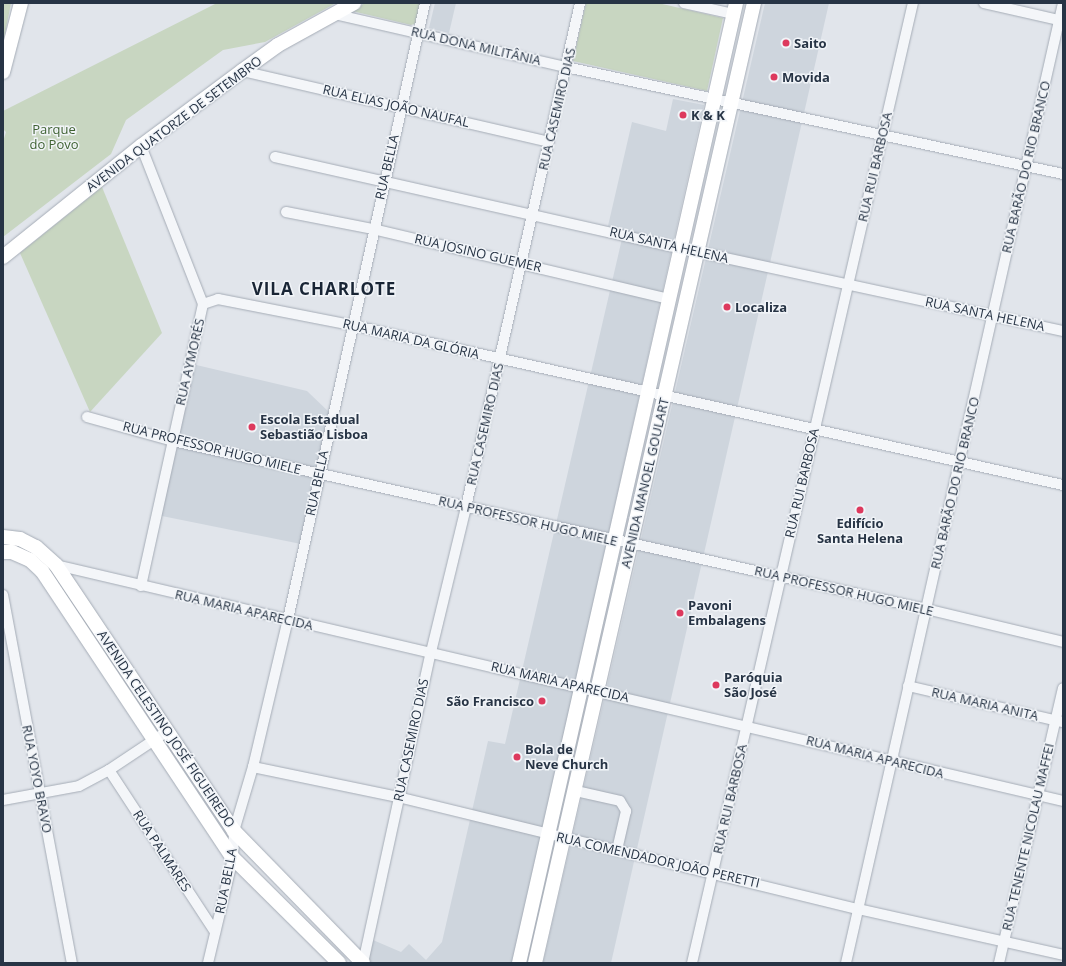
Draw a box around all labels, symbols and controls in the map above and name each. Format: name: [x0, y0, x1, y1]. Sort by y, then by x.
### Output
street label: RUA DONA MILITÂNIA: [410, 23, 542, 69]
place label: Saito: [794, 35, 827, 51]
marker: Saito: [781, 38, 791, 48]
street label: RUA CASEMIRO DIAS: [535, 46, 579, 172]
street label: AVENIDA QUATORZE DE SETEMBRO: [83, 53, 265, 195]
place label: Movida: [782, 69, 830, 85]
marker: Movida: [769, 72, 779, 82]
street label: RUA BARÃO DO RIO BRANCO: [999, 79, 1053, 255]
street label: RUA ELIAS JOÃO NAUFAL: [321, 82, 471, 130]
place label: K & K: [691, 107, 725, 123]
marker: K & K: [678, 110, 688, 120]
street label: RUA RUI BARBOSA: [855, 111, 895, 223]
park label: Parque do Povo: [29, 122, 79, 153]
street label: RUA BELLA: [372, 133, 402, 201]
street label: RUA SANTA HELENA: [608, 224, 730, 266]
street label: RUA JOSINO GUEMER: [413, 231, 543, 275]
district label: VILA CHARLOTE: [252, 279, 396, 299]
street label: RUA SANTA HELENA: [924, 294, 1046, 334]
place label: Localiza: [735, 299, 787, 315]
marker: Localiza: [722, 302, 732, 312]
street label: RUA MARIA DA GLÓRIA: [341, 316, 481, 362]
street label: RUA AYMORÉS: [172, 317, 208, 407]
street label: RUA CASEMIRO DIAS: [463, 361, 507, 487]
street label: RUA BARÃO DO RIO BRANCO: [928, 395, 982, 571]
street label: AVENIDA MANOEL GOULART: [618, 396, 672, 570]
place label: Escola Estadual Sebastião Lisboa: [260, 412, 368, 443]
street label: RUA PROFESSOR HUGO MIELE: [121, 418, 303, 478]
marker: Escola Estadual Sebastião Lisboa: [247, 422, 257, 432]
street label: RUA RUI BARBOSA: [782, 427, 822, 539]
street label: RUA BELLA: [302, 449, 332, 517]
street label: RUA PROFESSOR HUGO MIELE: [437, 493, 619, 549]
marker: Edifício Santa Helena: [855, 505, 865, 515]
place label: Edifício Santa Helena: [817, 516, 903, 547]
street label: RUA PROFESSOR HUGO MIELE: [753, 563, 935, 619]
street label: RUA MARIA APARECIDA: [173, 587, 315, 633]
place label: Pavoni Embalagens: [688, 598, 766, 629]
marker: Pavoni Embalagens: [675, 608, 685, 618]
street label: AVENIDA CELESTINO JOSÉ FIGUEIREDO: [94, 627, 238, 831]
street label: RUA MARIA APARECIDA: [489, 659, 631, 705]
place label: Paróquia São José: [724, 670, 783, 701]
street label: RUA CASEMIRO DIAS: [390, 677, 432, 803]
marker: Paróquia São José: [711, 680, 721, 690]
street label: RUA MARIA ANITA: [930, 684, 1040, 724]
place label: São Francisco: [446, 693, 534, 709]
marker: São Francisco: [537, 696, 547, 706]
street label: RUA YOYO BRAVO: [19, 724, 55, 834]
street label: RUA MARIA APARECIDA: [805, 732, 945, 782]
place label: Bola de Neve Church: [525, 742, 608, 773]
street label: RUA TENENTE NICOLAU MAFFEI: [999, 742, 1057, 932]
street label: RUA RUI BARBOSA: [710, 743, 750, 855]
marker: Bola de Neve Church: [512, 752, 522, 762]
street label: RUA PALMARES: [130, 807, 194, 895]
street label: RUA COMENDADOR JOÃO PERETTI: [555, 829, 761, 891]
street label: RUA BELLA: [212, 847, 240, 915]

